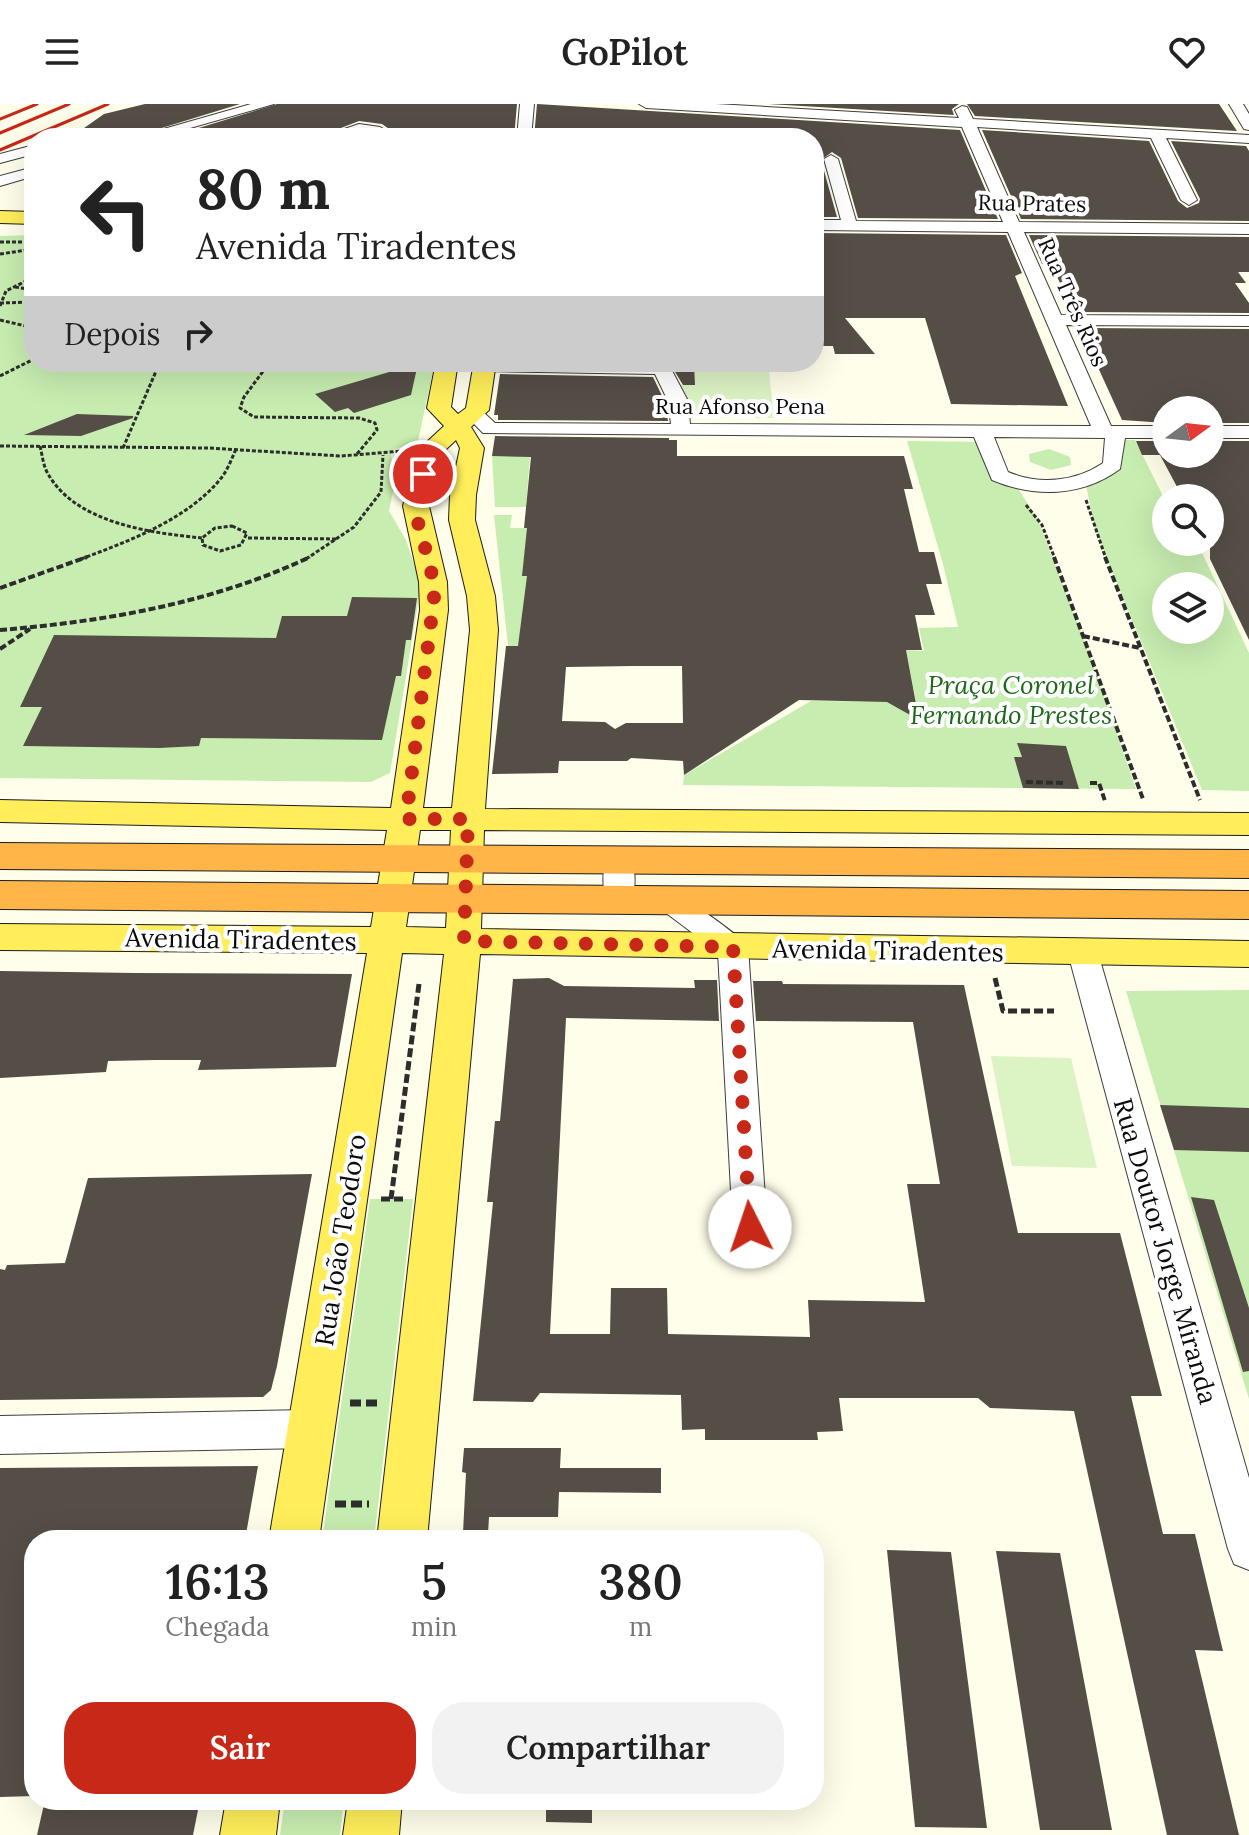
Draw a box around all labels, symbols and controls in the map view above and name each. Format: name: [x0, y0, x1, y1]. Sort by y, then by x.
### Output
text: GoPilot: [561, 29, 688, 75]
icon: menu: [40, 30, 84, 74]
icon: heart: [1165, 30, 1209, 74]
text: 80 m: [196, 153, 330, 224]
icon: left: [64, 160, 168, 264]
street label: Rua Prates: [977, 188, 1087, 218]
text: Avenida Tiradentes: [196, 223, 517, 269]
street label: Rua Três Rios: [1032, 233, 1114, 371]
icon: right: [176, 312, 220, 356]
text: Depois: [64, 315, 160, 353]
street label: Rua Afonso Pena: [655, 392, 825, 420]
north arrow: [1152, 396, 1224, 468]
map controls: [1152, 396, 1224, 644]
pin: [389, 440, 457, 508]
icon: arrive: [401, 452, 445, 496]
button: search: [1152, 484, 1224, 556]
button: layers: [1152, 572, 1224, 644]
park label: Praça Coronel Fernando Prestes: [910, 668, 1112, 731]
street label: Avenida Tiradentes: [124, 920, 357, 958]
street label: Avenida Tiradentes: [771, 931, 1004, 969]
street label: Rua Doutor Jorge Miranda: [1106, 1094, 1226, 1408]
street label: Rua João Teodoro: [307, 1132, 373, 1348]
position arrow: [708, 1185, 792, 1269]
text: 16:13: [165, 1551, 270, 1612]
text: 5: [421, 1551, 447, 1612]
text: 380: [598, 1551, 683, 1612]
text: Chegada: [165, 1610, 270, 1643]
text: min: [411, 1610, 457, 1643]
text: m: [629, 1610, 652, 1643]
button: Sair: [64, 1702, 416, 1794]
button: Compartilhar: [432, 1702, 784, 1794]

